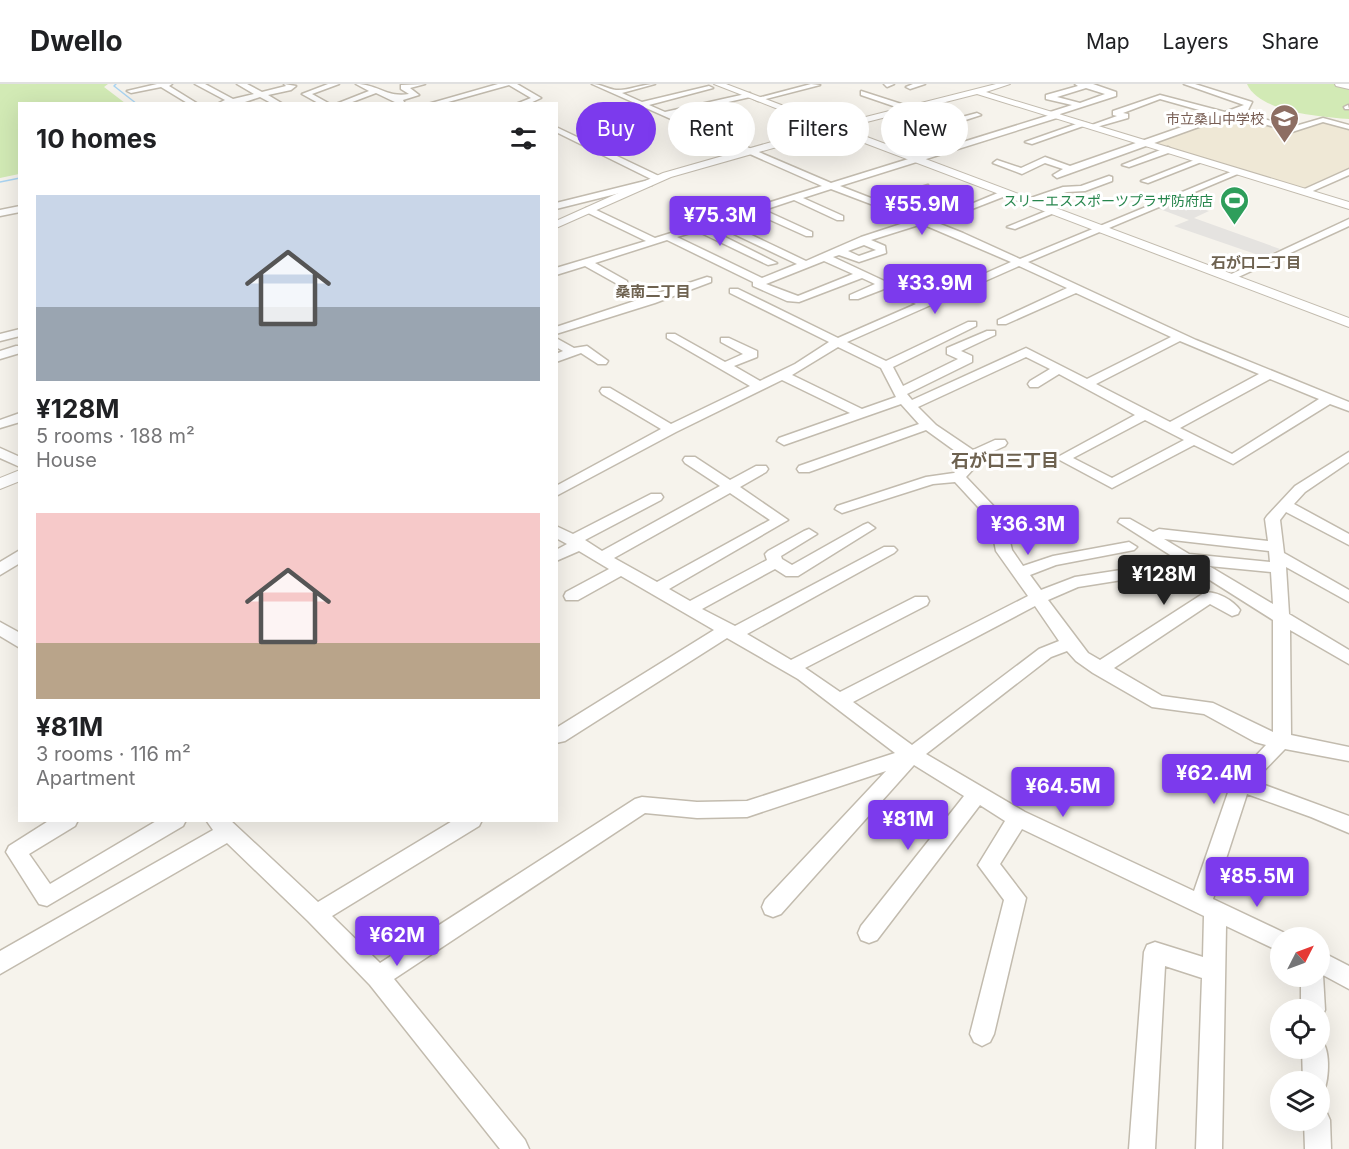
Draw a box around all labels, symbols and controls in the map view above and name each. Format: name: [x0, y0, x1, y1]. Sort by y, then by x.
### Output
text: Dwello: [30, 24, 123, 58]
text: Map: [1086, 29, 1130, 54]
text: Layers: [1163, 29, 1229, 54]
text: Share: [1262, 29, 1319, 54]
chip: Buy: [576, 102, 656, 156]
chip: Rent: [668, 102, 755, 156]
chip: Filters: [767, 102, 869, 156]
chip: New: [881, 102, 968, 156]
school or university icon: 市立桑山中学校: [1269, 102, 1301, 144]
place label: 市立桑山中学校: [1166, 110, 1264, 127]
icon: filters: [507, 122, 540, 155]
text: 10 homes: [36, 123, 157, 154]
sports icon: スリーエススポーツプラザ防府店: [1218, 184, 1250, 226]
pin: ¥55.9M: [873, 185, 971, 236]
text: ¥55.9M: [885, 192, 959, 216]
place label: スリーエススポーツプラザ防府店: [1003, 192, 1213, 209]
pin: ¥75.3M: [671, 196, 769, 247]
text: ¥75.3M: [684, 203, 756, 227]
icon: home: [234, 234, 342, 342]
district label: 石が口二丁目: [1211, 253, 1301, 272]
pin: ¥33.9M: [886, 264, 984, 315]
text: ¥33.9M: [898, 271, 972, 295]
district label: 桑南二丁目: [615, 282, 691, 301]
text: ¥128M: [36, 393, 120, 424]
text: 5 rooms · 188 m²: [36, 424, 195, 448]
text: House: [36, 448, 97, 472]
district label: 石が口三丁目: [951, 450, 1059, 471]
pin: ¥36.3M: [979, 505, 1077, 556]
text: ¥36.3M: [991, 512, 1065, 536]
icon: home: [234, 552, 342, 660]
pin: ¥128M: [1122, 555, 1206, 606]
text: ¥128M: [1132, 562, 1196, 586]
text: ¥81M: [36, 711, 103, 742]
text: 3 rooms · 116 m²: [36, 742, 191, 766]
pin: ¥62.4M: [1165, 754, 1263, 805]
text: ¥62.4M: [1176, 761, 1252, 785]
text: Apartment: [36, 766, 135, 790]
pin: ¥64.5M: [1014, 767, 1112, 818]
text: ¥64.5M: [1025, 774, 1101, 798]
pin: ¥81M: [872, 800, 944, 851]
text: ¥81M: [882, 807, 934, 831]
pin: ¥85.5M: [1208, 857, 1306, 908]
text: ¥85.5M: [1220, 864, 1294, 888]
pin: ¥62M: [361, 916, 433, 967]
text: ¥62M: [369, 923, 425, 947]
north arrow: [1270, 927, 1330, 987]
map controls: [1270, 927, 1330, 1131]
button: locate: [1270, 999, 1330, 1059]
button: layers: [1270, 1071, 1330, 1131]

